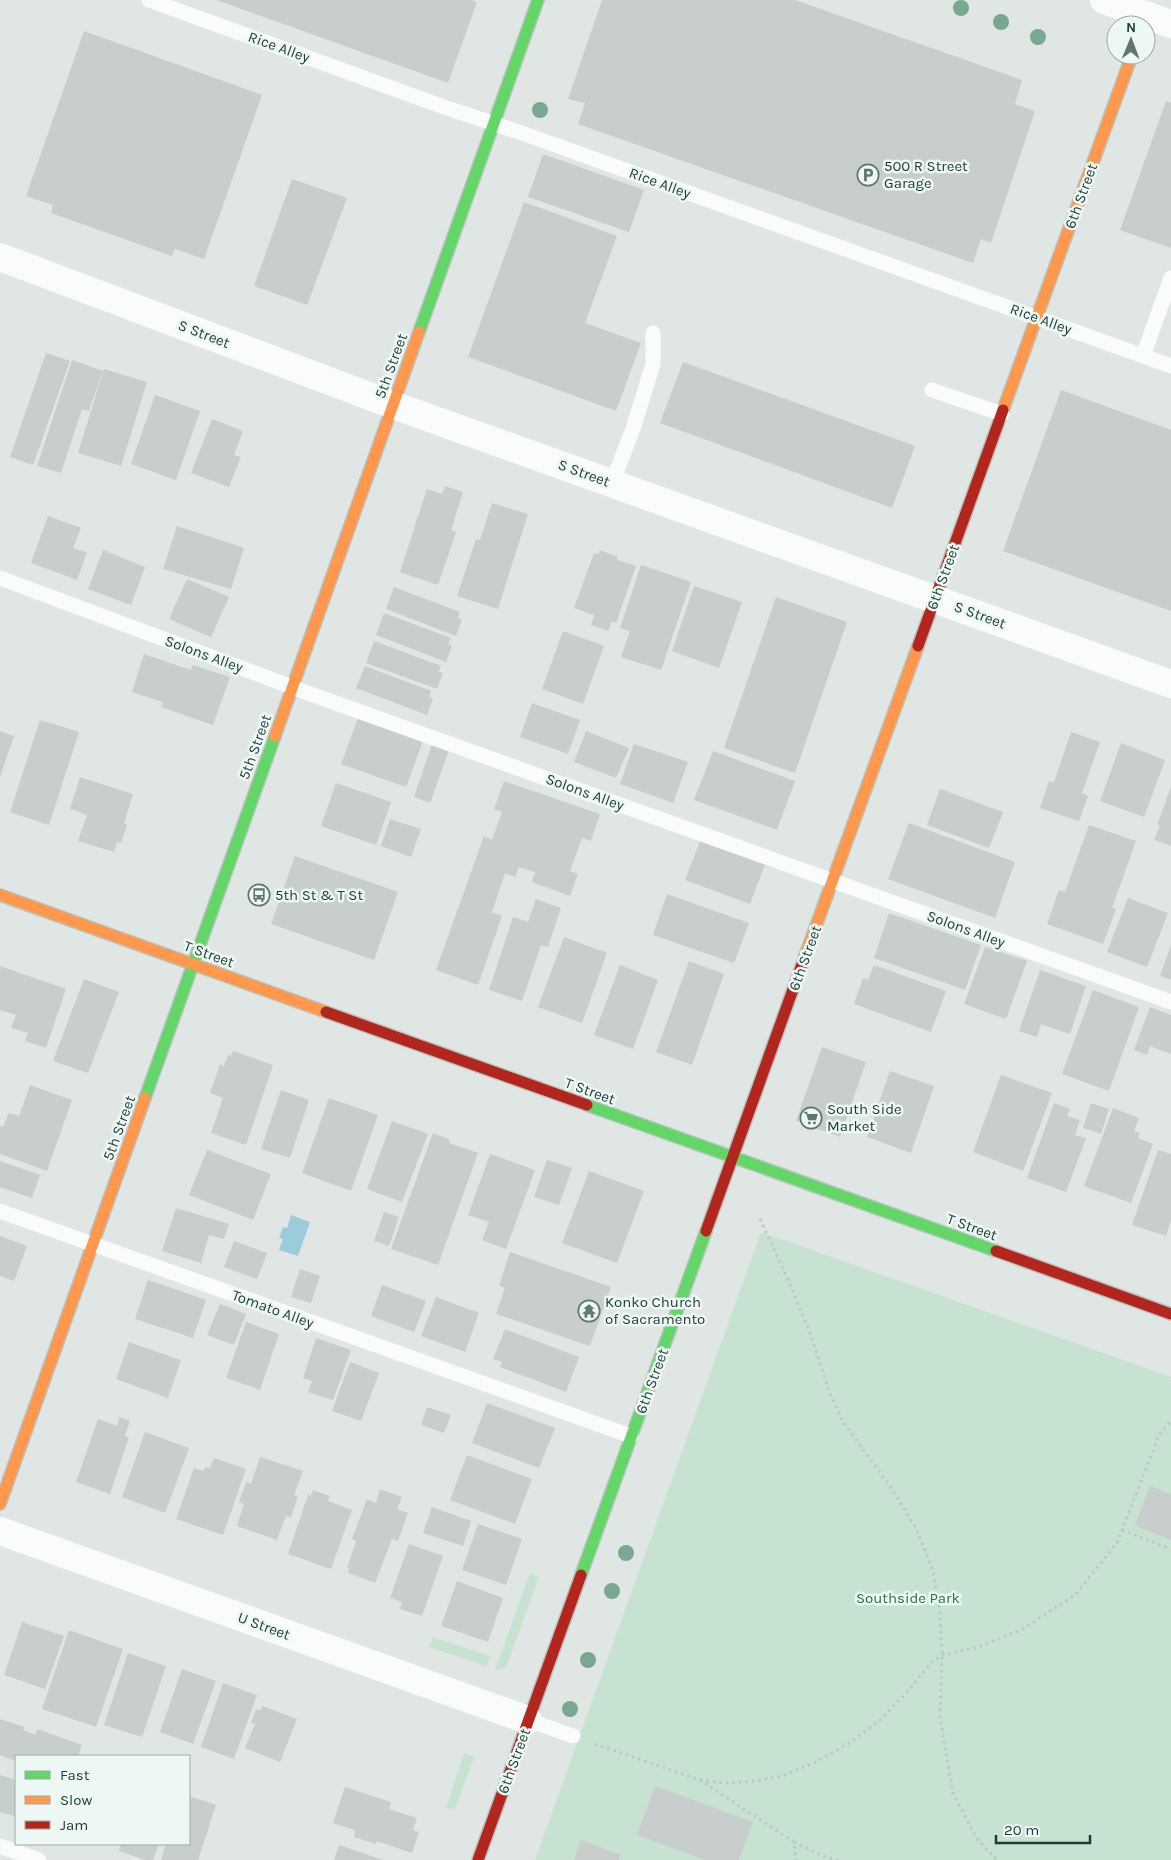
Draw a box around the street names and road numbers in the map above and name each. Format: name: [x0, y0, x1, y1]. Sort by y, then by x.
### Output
street label: Rice Alley: [246, 28, 312, 66]
street label: 6th Street: [1061, 161, 1101, 231]
street label: Rice Alley: [627, 164, 693, 202]
street label: Rice Alley: [1008, 300, 1074, 338]
street label: S Street: [176, 316, 233, 352]
street label: 5th Street: [371, 331, 411, 401]
street label: S Street: [556, 455, 613, 491]
street label: 6th Street: [923, 542, 963, 612]
street label: S Street: [952, 597, 1009, 633]
street label: Solons Alley: [162, 632, 246, 676]
street label: 5th Street: [235, 712, 275, 782]
street label: Solons Alley: [543, 770, 627, 814]
street label: Solons Alley: [924, 907, 1008, 951]
street label: 6th Street: [785, 923, 825, 993]
street label: T Street: [181, 937, 237, 972]
street label: T Street: [562, 1074, 618, 1109]
street label: 5th Street: [99, 1093, 139, 1163]
street label: T Street: [944, 1210, 1000, 1245]
street label: Tomato Alley: [230, 1286, 316, 1332]
street label: 6th Street: [632, 1346, 672, 1416]
street label: U Street: [235, 1608, 293, 1644]
street label: 6th Street: [494, 1726, 534, 1796]

